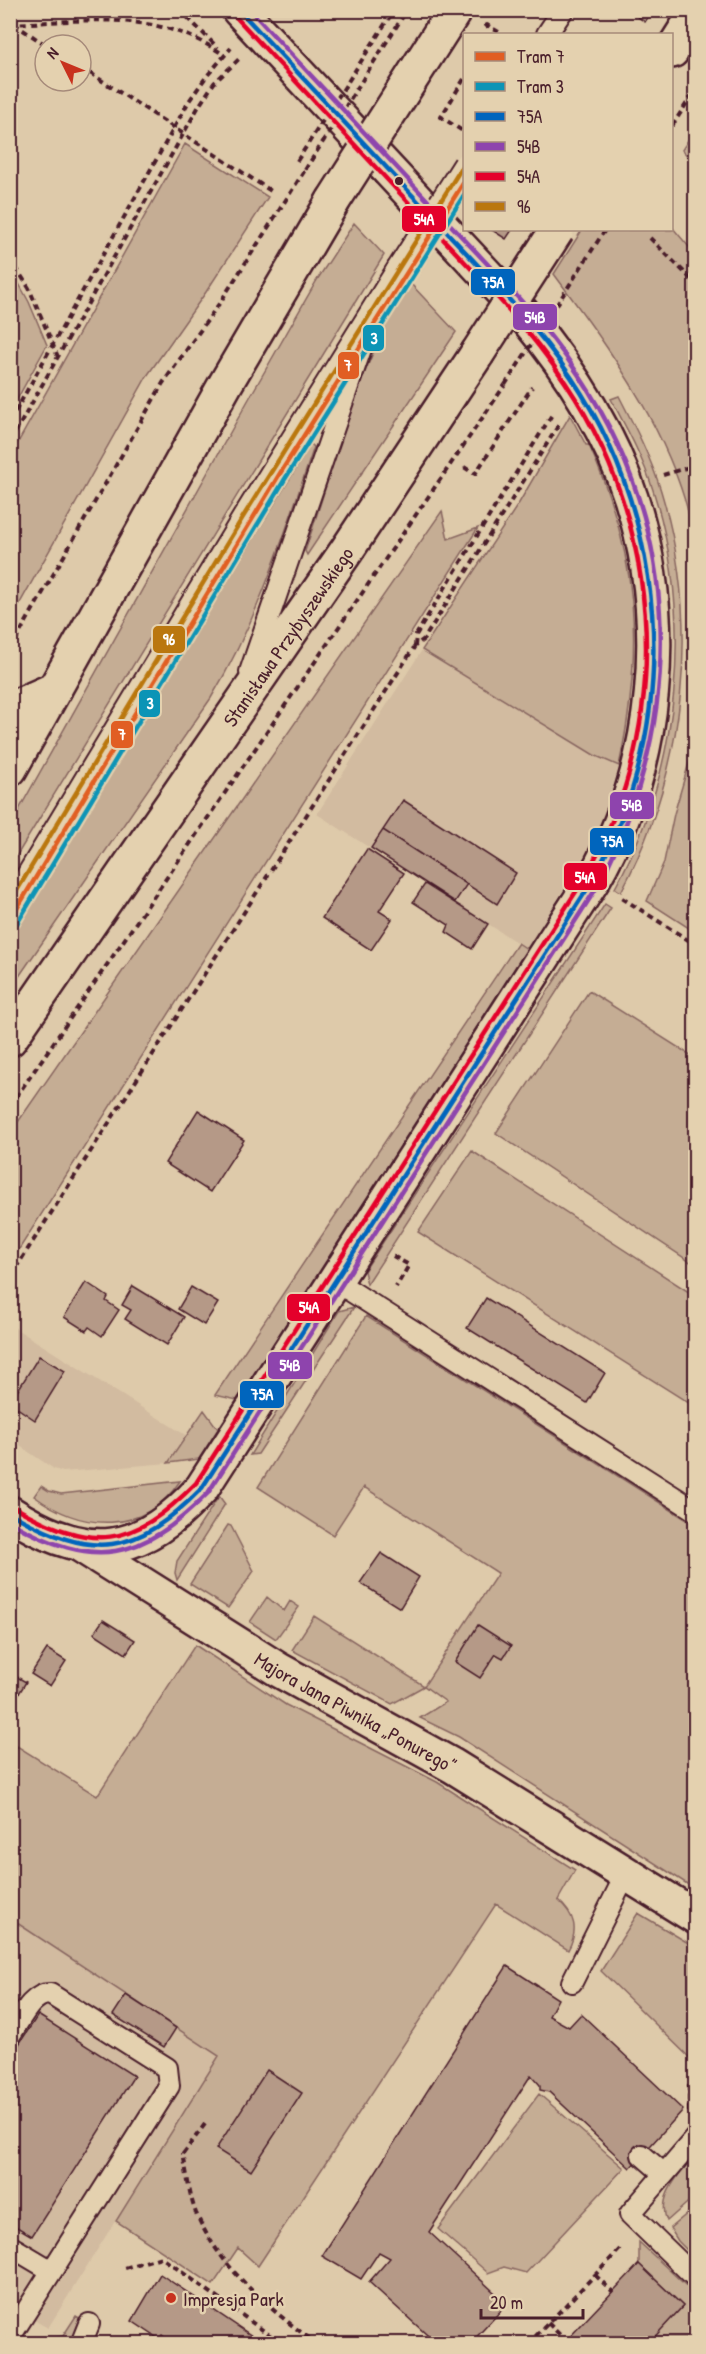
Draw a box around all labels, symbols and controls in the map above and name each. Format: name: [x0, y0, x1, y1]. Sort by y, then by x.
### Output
north arrow: [33, 33, 93, 93]
legend: [463, 33, 673, 231]
text: N: [41, 42, 63, 63]
text: Tram 7: [517, 44, 565, 69]
text: Tram 3: [517, 74, 564, 99]
text: 75A: [517, 104, 543, 129]
text: 54B: [517, 134, 541, 159]
text: 54A: [517, 164, 540, 189]
unlabelled marker: [393, 175, 405, 187]
text: 96: [517, 194, 531, 219]
line badge: 54A: [401, 205, 447, 233]
text: 54A: [414, 208, 434, 230]
line badge: 75A: [470, 268, 516, 296]
text: 75A: [481, 271, 504, 293]
line badge: 54B: [512, 303, 558, 331]
text: 54B: [525, 306, 545, 328]
line badge: 3: [362, 324, 385, 352]
text: 3: [370, 327, 378, 349]
line badge: 7: [337, 351, 360, 380]
text: 7: [343, 354, 352, 376]
street label: Stanisława Przybyszewskiego: [216, 541, 359, 731]
line badge: 96: [152, 625, 186, 654]
text: 96: [163, 628, 176, 650]
line badge: 3: [138, 689, 161, 718]
text: 3: [146, 692, 154, 714]
line badge: 7: [110, 720, 134, 749]
text: 7: [117, 723, 126, 745]
line badge: 54B: [609, 791, 655, 820]
text: 54B: [622, 794, 642, 816]
line badge: 75A: [589, 827, 635, 856]
text: 75A: [600, 830, 623, 852]
line badge: 54A: [563, 862, 608, 891]
text: 54A: [575, 866, 595, 888]
line badge: 54A: [286, 1293, 331, 1322]
text: 54A: [299, 1296, 319, 1318]
line badge: 54B: [267, 1351, 313, 1380]
text: 54B: [280, 1354, 300, 1376]
line badge: 75A: [239, 1380, 285, 1409]
text: 75A: [250, 1383, 273, 1405]
street label: Majora Jana Piwnika „Ponurego”: [250, 1645, 461, 1779]
scale bar: [481, 2282, 583, 2320]
place label: Impresja Park: [183, 2285, 284, 2312]
text: 20 m: [490, 2290, 523, 2315]
marker: Impresja Park: [164, 2291, 178, 2305]

